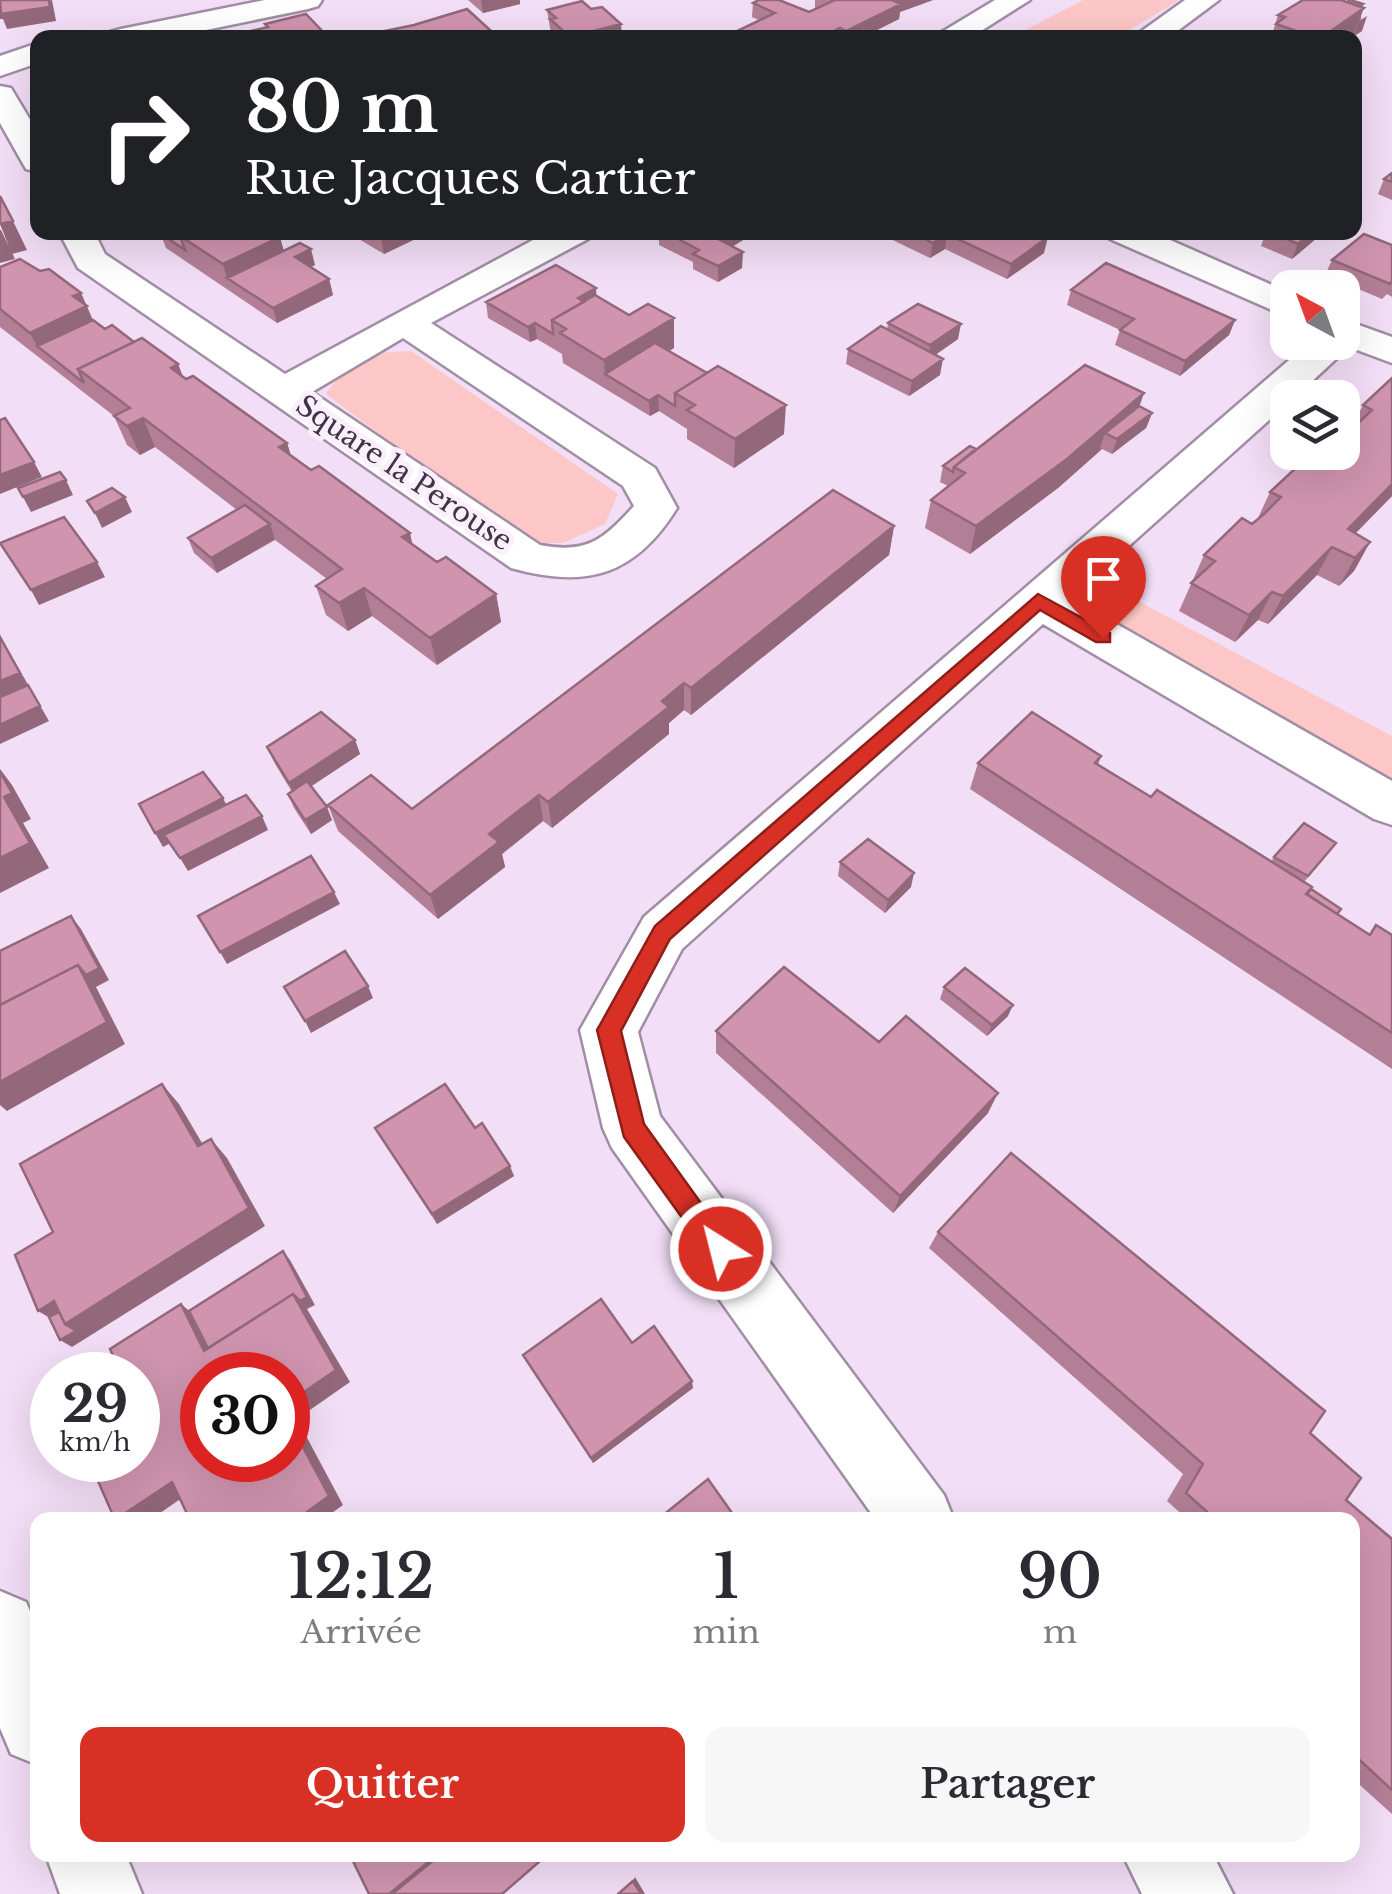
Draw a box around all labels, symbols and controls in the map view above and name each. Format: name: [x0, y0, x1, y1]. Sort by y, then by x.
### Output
text: 80 m: [245, 64, 438, 151]
icon: right: [80, 70, 210, 200]
text: Rue Jacques Cartier: [245, 150, 695, 206]
north arrow: [1270, 270, 1360, 360]
map controls: [1270, 270, 1360, 470]
button: layers: [1270, 380, 1360, 470]
street label: Square la Perouse: [289, 388, 519, 558]
pin: [1061, 536, 1146, 639]
icon: arrive: [1076, 551, 1131, 606]
position arrow: [669, 1197, 773, 1301]
speed limit sign: 30: [180, 1352, 310, 1482]
text: 29: [62, 1373, 128, 1436]
text: km/h: [60, 1427, 130, 1458]
text: 12:12: [288, 1540, 434, 1614]
text: 1: [713, 1540, 739, 1614]
text: 90: [1018, 1540, 1102, 1614]
text: Arrivée: [300, 1612, 422, 1652]
text: min: [692, 1612, 760, 1652]
text: m: [1043, 1612, 1077, 1652]
button: Quitter: [80, 1727, 685, 1842]
button: Partager: [705, 1727, 1310, 1842]

